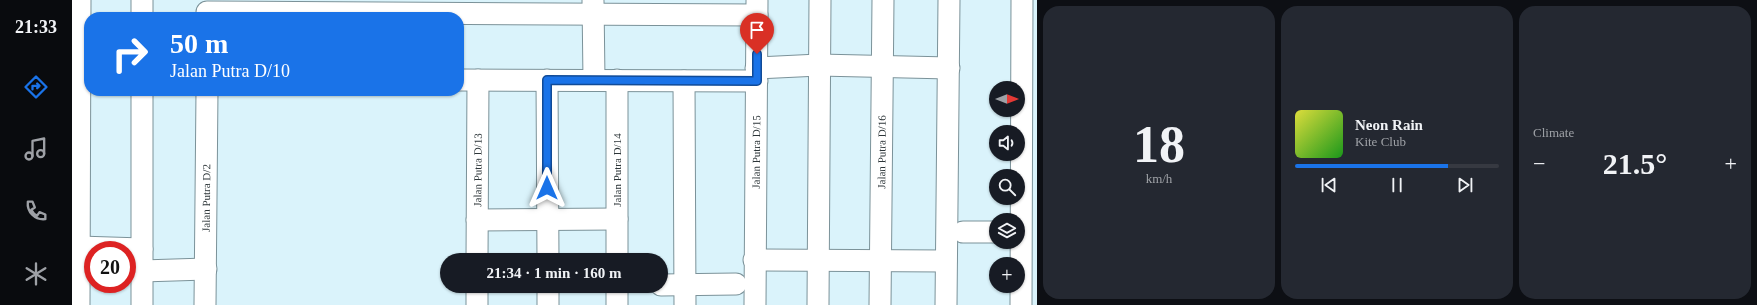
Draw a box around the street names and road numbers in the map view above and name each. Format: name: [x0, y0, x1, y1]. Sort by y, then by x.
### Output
street label: Jalan Putra D/15: [750, 115, 762, 189]
street label: Jalan Putra D/16: [875, 115, 888, 189]
street label: Jalan Putra D/13: [471, 133, 484, 207]
street label: Jalan Putra D/14: [611, 133, 623, 207]
street label: Jalan Putra D/2: [200, 164, 212, 232]

